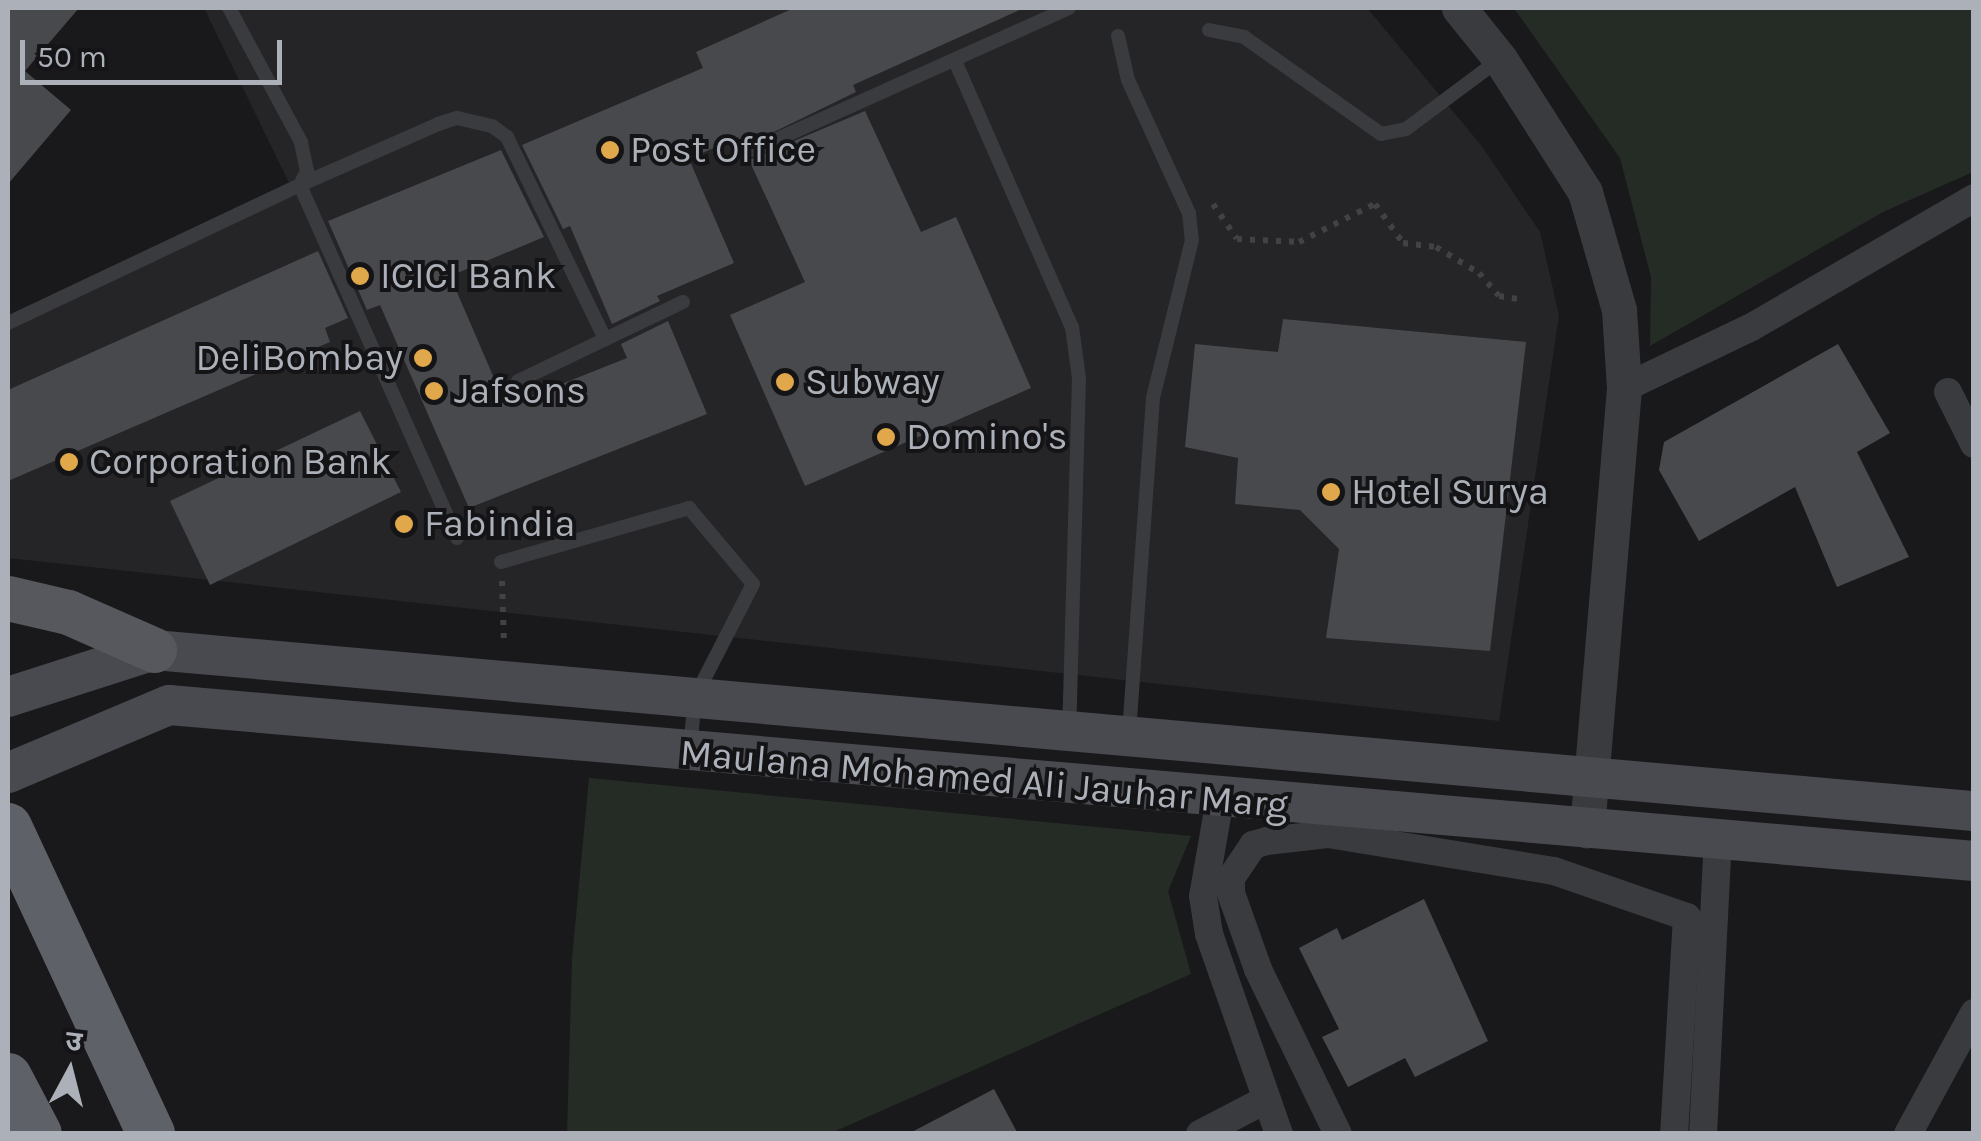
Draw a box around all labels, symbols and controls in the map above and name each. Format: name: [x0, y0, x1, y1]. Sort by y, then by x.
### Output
scale bar: [25, 20, 288, 82]
text: 50 m: [37, 39, 107, 75]
place label: Post Office: [630, 127, 816, 173]
marker: Post Office: [599, 139, 621, 161]
place label: ICICI Bank: [380, 253, 556, 299]
marker: ICICI Bank: [349, 265, 371, 287]
place label: DeliBombay: [195, 335, 403, 381]
marker: DeliBombay: [412, 347, 434, 369]
place label: Subway: [805, 359, 940, 405]
place label: Jafsons: [454, 368, 586, 414]
marker: Subway: [774, 371, 796, 393]
marker: Jafsons: [423, 380, 445, 402]
place label: Domino's: [906, 414, 1068, 460]
marker: Domino's: [875, 426, 897, 448]
place label: Corporation Bank: [89, 439, 392, 485]
marker: Corporation Bank: [58, 451, 80, 473]
place label: Hotel Surya: [1351, 469, 1549, 515]
marker: Hotel Surya: [1320, 481, 1342, 503]
place label: Fabindia: [424, 501, 575, 547]
marker: Fabindia: [393, 513, 415, 535]
street label: Maulana Mohamed Ali Jauhar Marg: [678, 730, 1290, 828]
north arrow: [20, 1021, 120, 1121]
text: उ: [64, 1023, 84, 1058]

